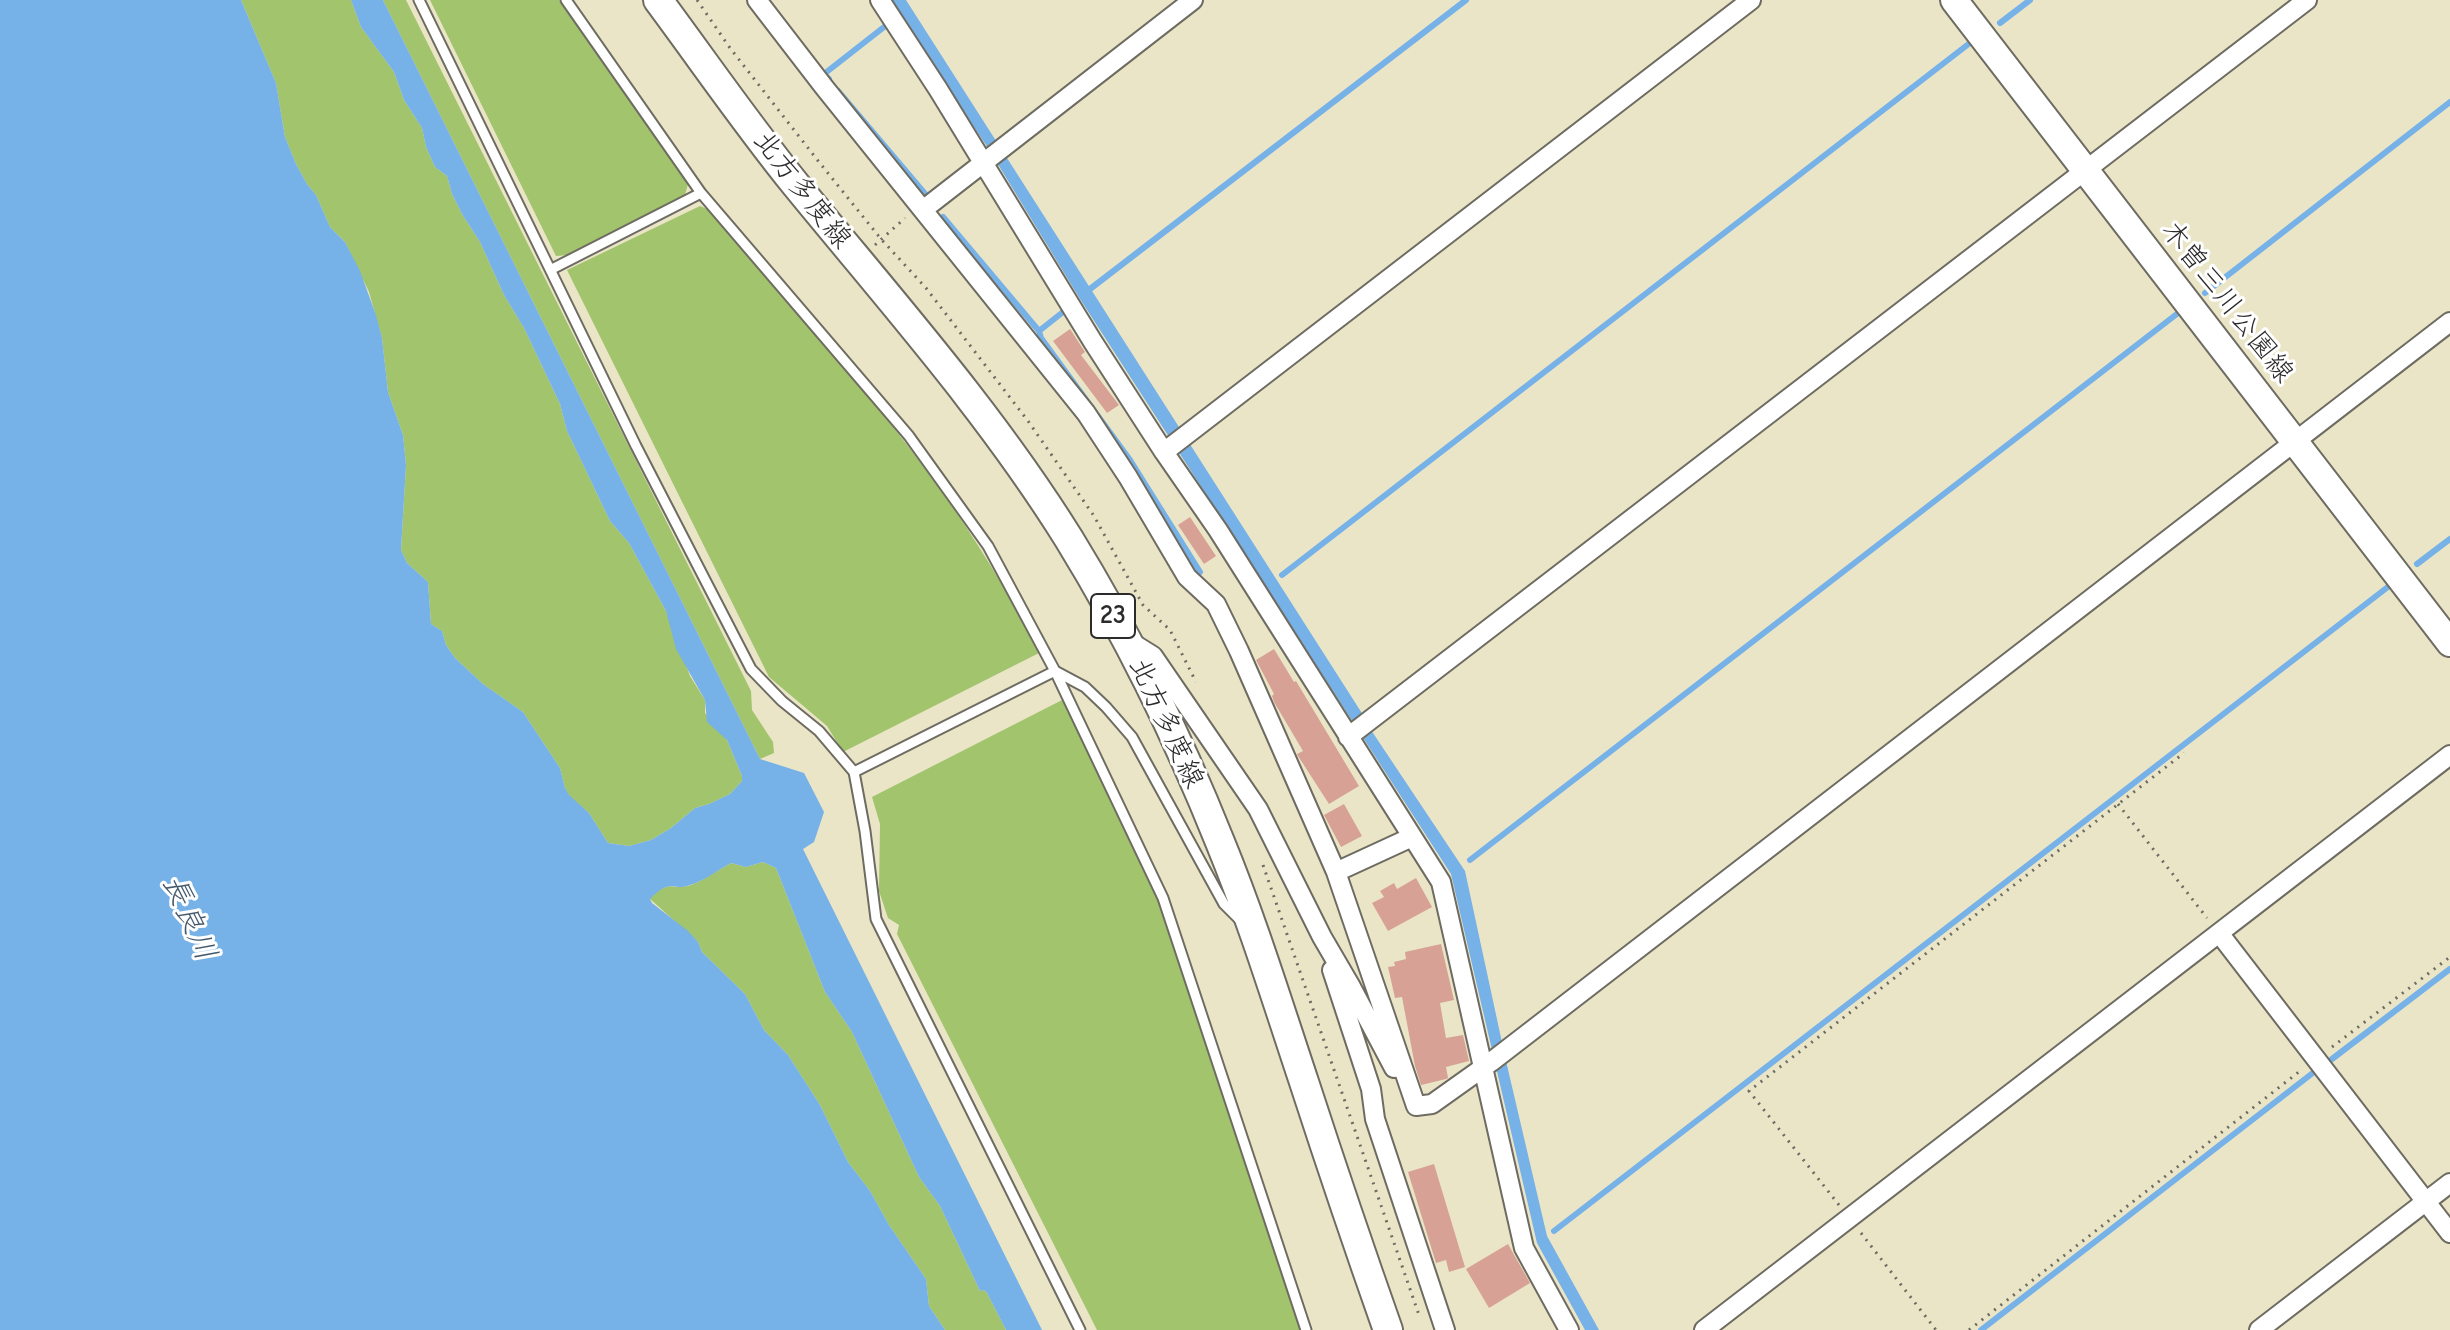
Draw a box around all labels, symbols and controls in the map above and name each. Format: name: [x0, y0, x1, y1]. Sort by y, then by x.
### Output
street label: 北方多度線: [746, 124, 858, 256]
street label: 木曽三川公園線: [2153, 214, 2301, 390]
road number: 23: [1091, 594, 1135, 638]
street label: 北方多度線: [1121, 652, 1211, 794]
water label: 長良川: [154, 870, 224, 966]

